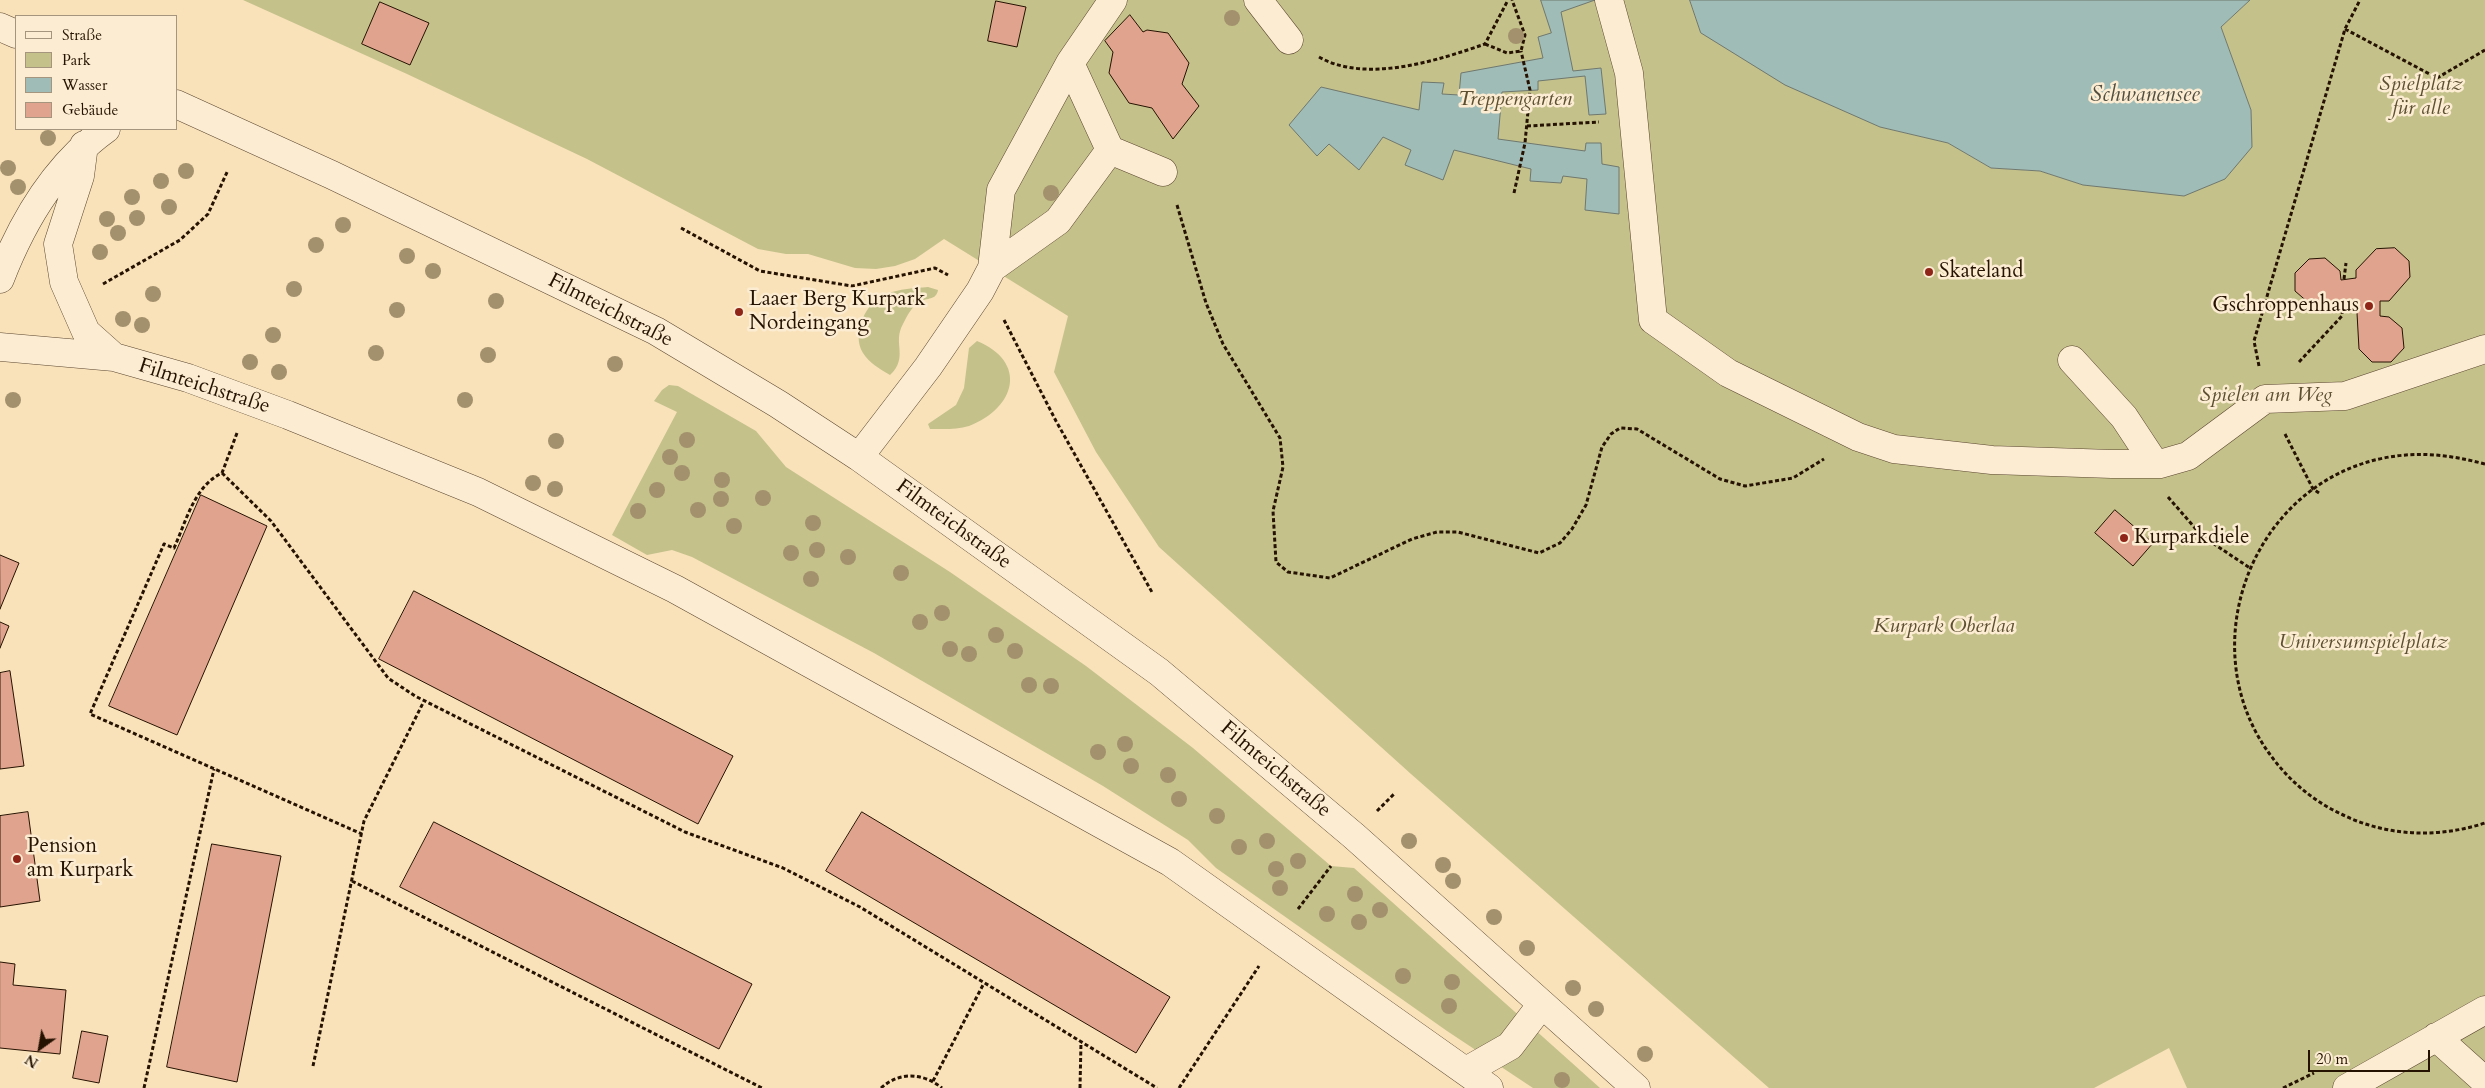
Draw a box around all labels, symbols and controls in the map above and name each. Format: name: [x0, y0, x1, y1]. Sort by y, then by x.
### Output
legend: [15, 15, 178, 130]
text: Straße: [62, 25, 102, 45]
text: Park: [62, 50, 91, 70]
park label: Spielplatz für alle: [2379, 72, 2463, 122]
text: Wasser: [62, 75, 107, 95]
water label: Schwanensee: [2090, 83, 2200, 109]
park label: Treppengarten: [1458, 87, 1572, 113]
text: Gebäude: [62, 100, 118, 120]
place label: Skateland: [1939, 259, 2024, 285]
marker: Skateland: [1923, 266, 1935, 278]
street label: Filmteichstraße: [543, 269, 677, 353]
place label: Laaer Berg Kurpark Nordeingang: [749, 287, 926, 337]
place label: Gschroppenhaus: [2212, 293, 2359, 319]
marker: Gschroppenhaus: [2363, 300, 2375, 312]
marker: Laaer Berg Kurpark Nordeingang: [733, 306, 745, 318]
street label: Filmteichstraße: [135, 354, 273, 420]
park label: Spielen am Weg: [2200, 383, 2332, 409]
street label: Filmteichstraße: [890, 475, 1016, 575]
place label: Kurparkdiele: [2134, 525, 2249, 551]
marker: Kurparkdiele: [2118, 532, 2130, 544]
park label: Kurpark Oberlaa: [1873, 614, 2015, 640]
park label: Universumspielplatz: [2278, 630, 2448, 656]
street label: Filmteichstraße: [1215, 716, 1335, 824]
place label: Pension am Kurpark: [27, 834, 133, 884]
marker: Pension am Kurpark: [11, 853, 23, 865]
north arrow: [15, 1023, 65, 1073]
scale bar: [2310, 1040, 2432, 1072]
text: 20 m: [2316, 1049, 2348, 1069]
text: N: [22, 1050, 42, 1072]

